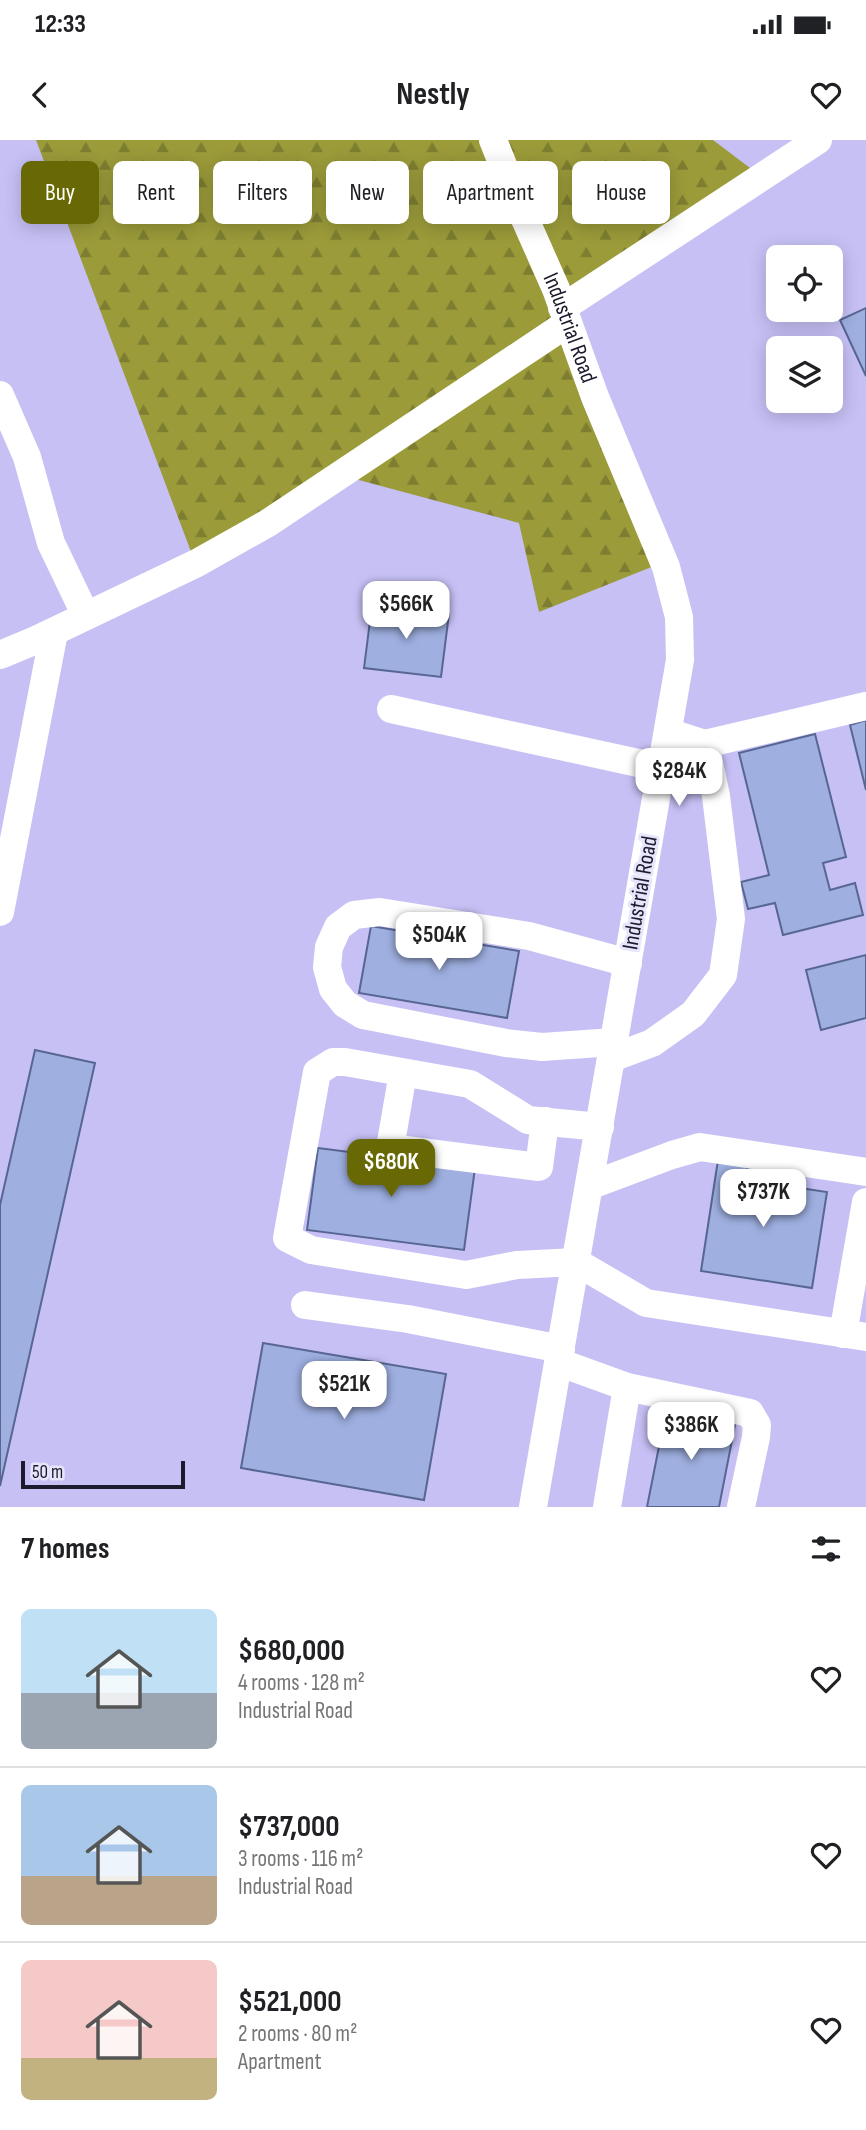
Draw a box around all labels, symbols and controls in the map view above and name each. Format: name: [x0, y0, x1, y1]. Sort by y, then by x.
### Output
text: 12:33: [35, 9, 86, 40]
text: Nestly: [396, 75, 470, 114]
icon: back: [21, 76, 59, 114]
icon: heart: [807, 76, 845, 114]
chip: Buy: [21, 161, 99, 224]
chip: Rent: [113, 161, 199, 224]
chip: Filters: [213, 161, 312, 224]
chip: New: [326, 161, 409, 224]
chip: Apartment: [423, 161, 558, 224]
chip: House: [572, 161, 670, 224]
map controls: [766, 245, 843, 413]
button: locate: [766, 245, 843, 322]
street label: Industrial Road: [537, 268, 603, 387]
button: layers: [766, 336, 843, 413]
pin: $566K: [357, 582, 455, 641]
text: $566K: [379, 590, 433, 618]
pin: $284K: [630, 748, 728, 808]
text: $284K: [651, 757, 707, 785]
street label: Industrial Road: [616, 834, 664, 952]
pin: $504K: [390, 912, 488, 972]
text: $504K: [412, 921, 466, 949]
pin: $680K: [342, 1140, 440, 1199]
text: $680K: [363, 1148, 419, 1176]
pin: $737K: [714, 1170, 812, 1229]
text: $737K: [736, 1178, 790, 1206]
pin: $521K: [295, 1362, 393, 1421]
text: $521K: [318, 1370, 370, 1398]
pin: $386K: [642, 1402, 740, 1462]
text: $386K: [663, 1411, 719, 1439]
scale bar: [21, 1458, 186, 1490]
text: 50 m: [32, 1461, 63, 1484]
icon: filters: [807, 1530, 845, 1568]
text: 7 homes: [21, 1531, 109, 1567]
text: $680,000: [238, 1633, 345, 1669]
icon: home: [77, 1637, 161, 1721]
icon: heart: [807, 1660, 845, 1698]
text: 4 rooms · 128 m²: [238, 1669, 365, 1697]
text: Industrial Road: [238, 1697, 353, 1725]
text: $737,000: [238, 1809, 340, 1845]
icon: home: [77, 1813, 161, 1897]
icon: heart: [807, 1836, 845, 1874]
text: 3 rooms · 116 m²: [238, 1845, 363, 1873]
text: Industrial Road: [238, 1873, 353, 1901]
text: $521,000: [238, 1984, 342, 2020]
icon: home: [77, 1988, 161, 2072]
icon: heart: [807, 2011, 845, 2049]
text: 2 rooms · 80 m²: [238, 2020, 357, 2048]
text: Apartment: [238, 2048, 322, 2076]

